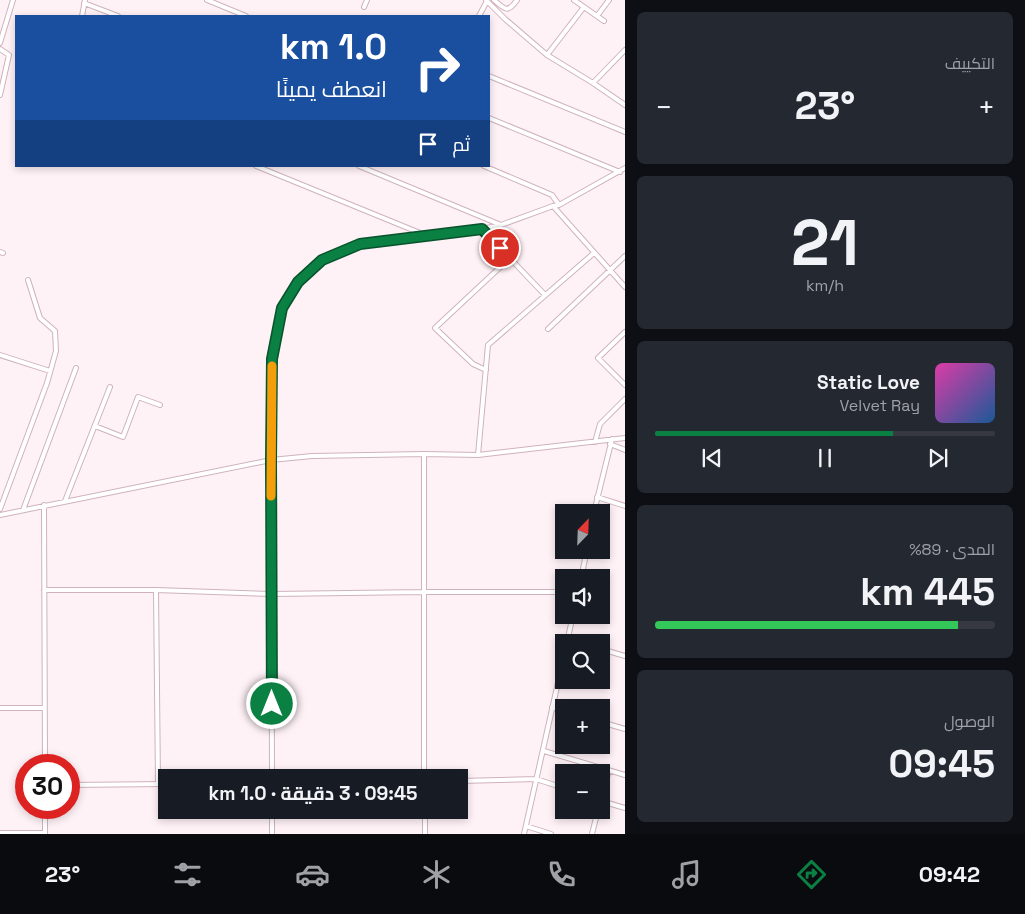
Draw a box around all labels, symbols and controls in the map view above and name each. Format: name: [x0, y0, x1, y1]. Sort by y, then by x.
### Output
text: 1.0 km: [280, 25, 387, 69]
icon: right: [405, 35, 470, 100]
text: التكييف: [945, 53, 995, 74]
text: انعطف يمينًا: [276, 75, 387, 103]
text: 23°: [795, 82, 855, 130]
text: −: [655, 89, 672, 125]
text: +: [978, 89, 995, 125]
icon: arrive: [414, 130, 442, 158]
text: ثم: [452, 132, 470, 157]
text: 21: [791, 201, 859, 284]
pin: [479, 227, 521, 269]
icon: arrive: [486, 234, 514, 262]
text: km/h: [806, 275, 844, 296]
text: Static Love: [817, 370, 920, 395]
text: Velvet Ray: [839, 395, 920, 416]
icon: previous: [698, 444, 726, 472]
icon: pause: [811, 444, 839, 472]
icon: next: [924, 444, 952, 472]
north arrow: [555, 504, 610, 559]
map controls: [555, 504, 610, 819]
text: المدى · 89%: [909, 539, 995, 560]
text: 445 km: [860, 568, 995, 616]
button: sound: [555, 569, 610, 624]
button: search: [555, 634, 610, 689]
position arrow: [245, 677, 297, 729]
button: +: [555, 699, 610, 754]
text: الوصول: [944, 711, 995, 732]
text: 09:45: [889, 740, 995, 788]
speed limit sign: 30: [15, 754, 80, 819]
button: −: [555, 764, 610, 819]
text: 09:45 · 3 دقيقة · 1.0 km: [208, 781, 418, 806]
icon: filters: [170, 857, 205, 892]
icon: car: [295, 857, 330, 892]
icon: climate: [419, 857, 454, 892]
icon: phone: [544, 857, 579, 892]
icon: music: [669, 857, 704, 892]
icon: directions: [794, 857, 829, 892]
text: 23°: [45, 860, 80, 888]
text: 09:42: [919, 860, 980, 888]

